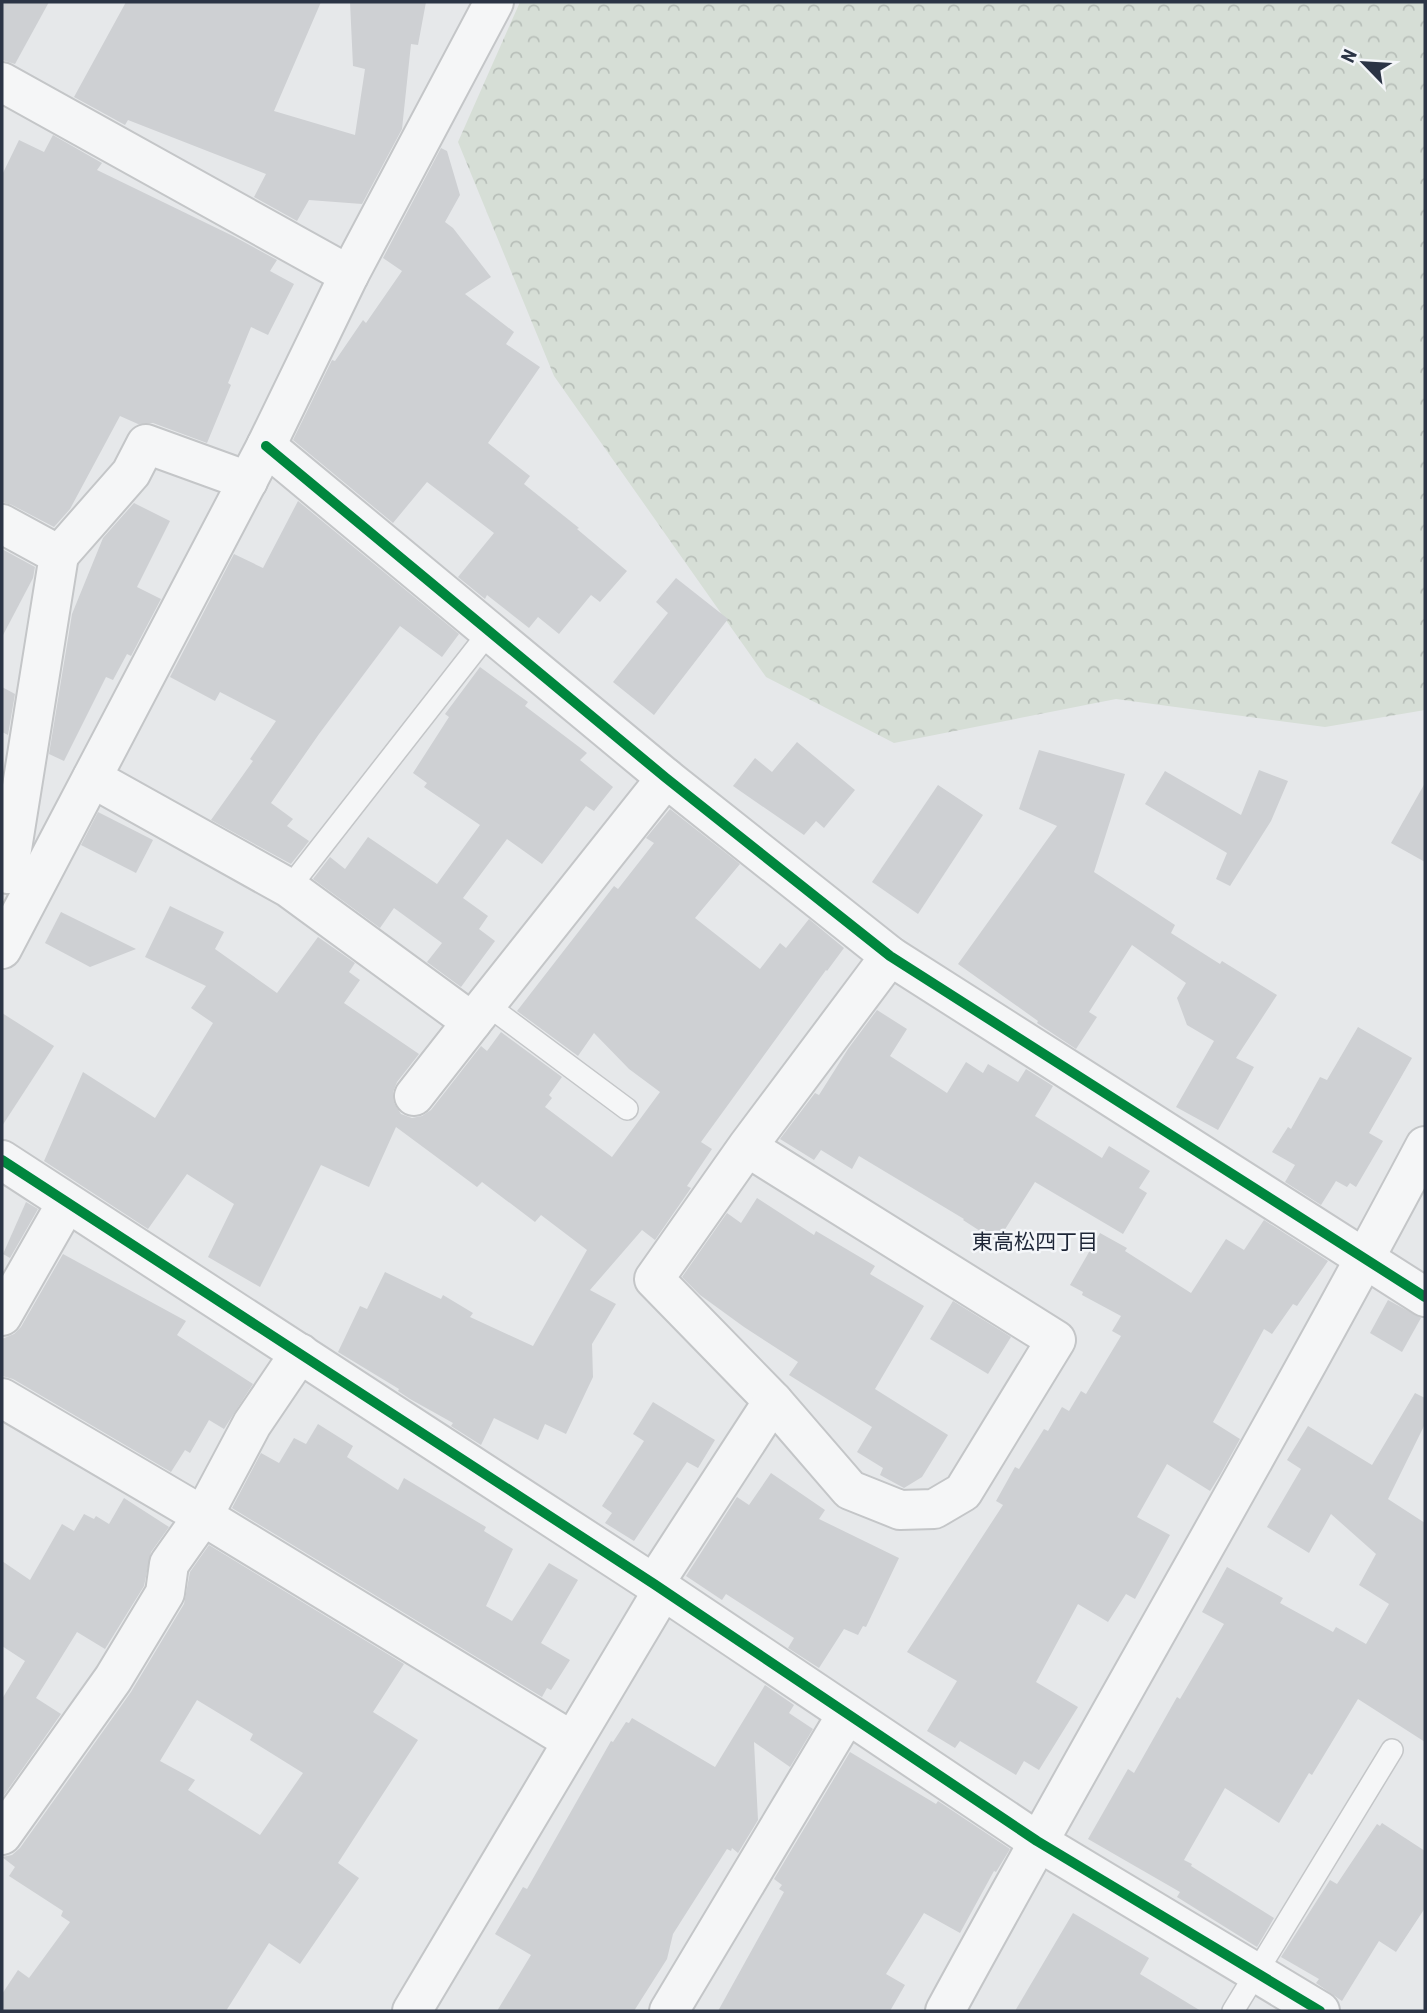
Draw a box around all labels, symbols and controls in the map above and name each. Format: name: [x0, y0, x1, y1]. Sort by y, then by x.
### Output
north arrow: [1329, 28, 1399, 98]
text: N: [1336, 46, 1362, 66]
district label: 東高松四丁目: [972, 1230, 1098, 1254]

